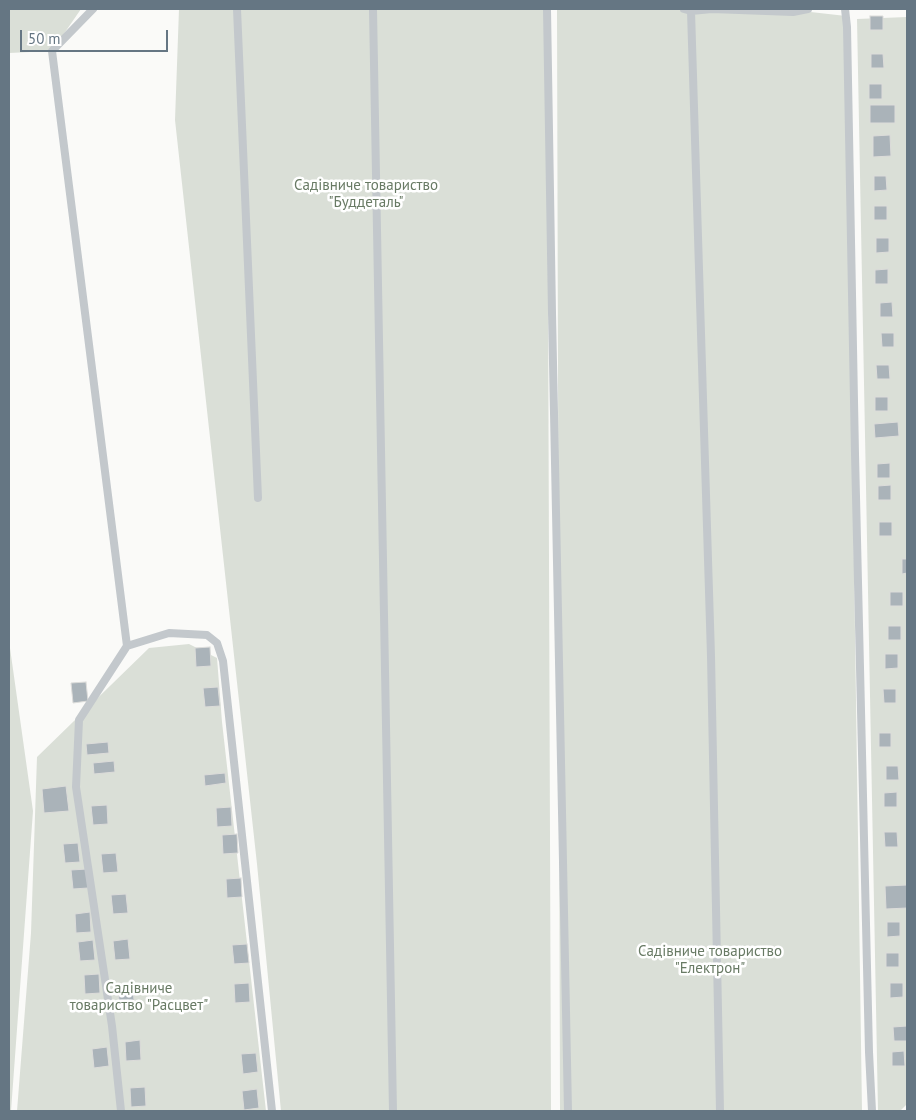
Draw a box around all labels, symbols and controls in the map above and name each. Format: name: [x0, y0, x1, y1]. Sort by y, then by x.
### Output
scale bar: [22, 20, 170, 52]
text: 50 m: [28, 29, 61, 48]
park label: Садівниче товариство "Буддеталь": [294, 177, 438, 212]
park label: Садівниче товариство "Електрон": [638, 943, 782, 978]
park label: Садівниче товариство "Расцвет": [70, 980, 208, 1015]

